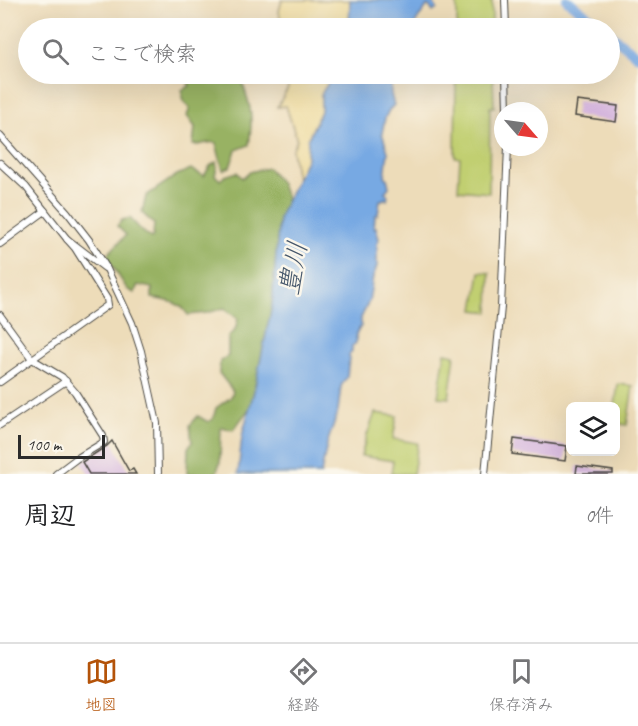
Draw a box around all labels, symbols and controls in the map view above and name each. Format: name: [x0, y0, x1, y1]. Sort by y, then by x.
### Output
search box: [18, 18, 620, 84]
icon: search: [39, 35, 72, 68]
text: ここで検索: [87, 40, 197, 68]
north arrow: [494, 102, 548, 156]
water label: 豊川: [271, 238, 315, 298]
map controls: [566, 402, 620, 456]
button: layers: [566, 402, 620, 456]
scale bar: [18, 432, 105, 460]
text: 100 m: [27, 435, 61, 455]
text: 周辺: [24, 499, 76, 532]
text: 0件: [585, 503, 614, 528]
tab: 地図: [85, 655, 118, 715]
tab: 経路: [287, 655, 320, 715]
tab: 保存済み: [489, 655, 553, 715]

